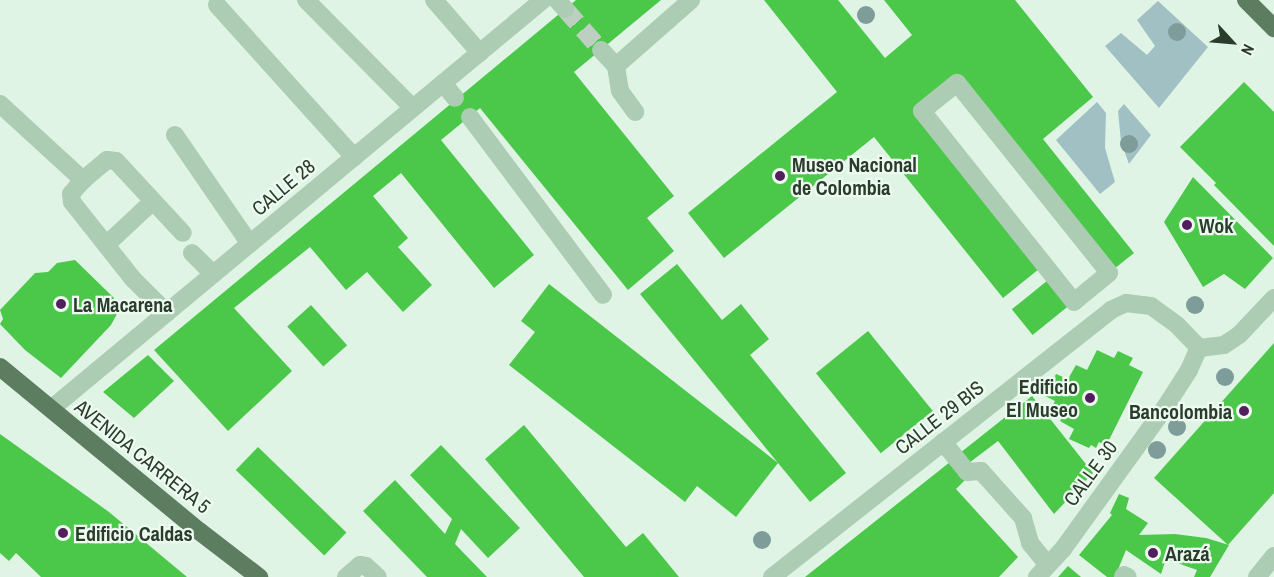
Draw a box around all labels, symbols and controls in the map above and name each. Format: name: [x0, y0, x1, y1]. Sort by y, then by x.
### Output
north arrow: [1202, 12, 1262, 72]
text: N: [1236, 41, 1260, 59]
place label: Museo Nacional de Colombia: [792, 152, 917, 199]
street label: CALLE 28: [247, 154, 319, 220]
marker: Museo Nacional de Colombia: [773, 169, 787, 183]
place label: Wok: [1199, 213, 1233, 237]
marker: Wok: [1180, 218, 1194, 232]
place label: La Macarena: [73, 292, 172, 316]
marker: La Macarena: [54, 297, 68, 311]
place label: Edificio El Museo: [1006, 374, 1078, 421]
street label: CALLE 29 BIS: [890, 375, 988, 459]
marker: Edificio El Museo: [1083, 391, 1097, 405]
street label: AVENIDA CARRERA 5: [70, 393, 216, 519]
place label: Bancolombia: [1129, 399, 1232, 423]
marker: Bancolombia: [1237, 404, 1251, 418]
street label: CALLE 30: [1058, 436, 1122, 510]
place label: Edificio Caldas: [75, 521, 193, 545]
marker: Edificio Caldas: [56, 526, 70, 540]
place label: Arazá: [1165, 541, 1210, 565]
marker: Arazá: [1146, 546, 1160, 560]

